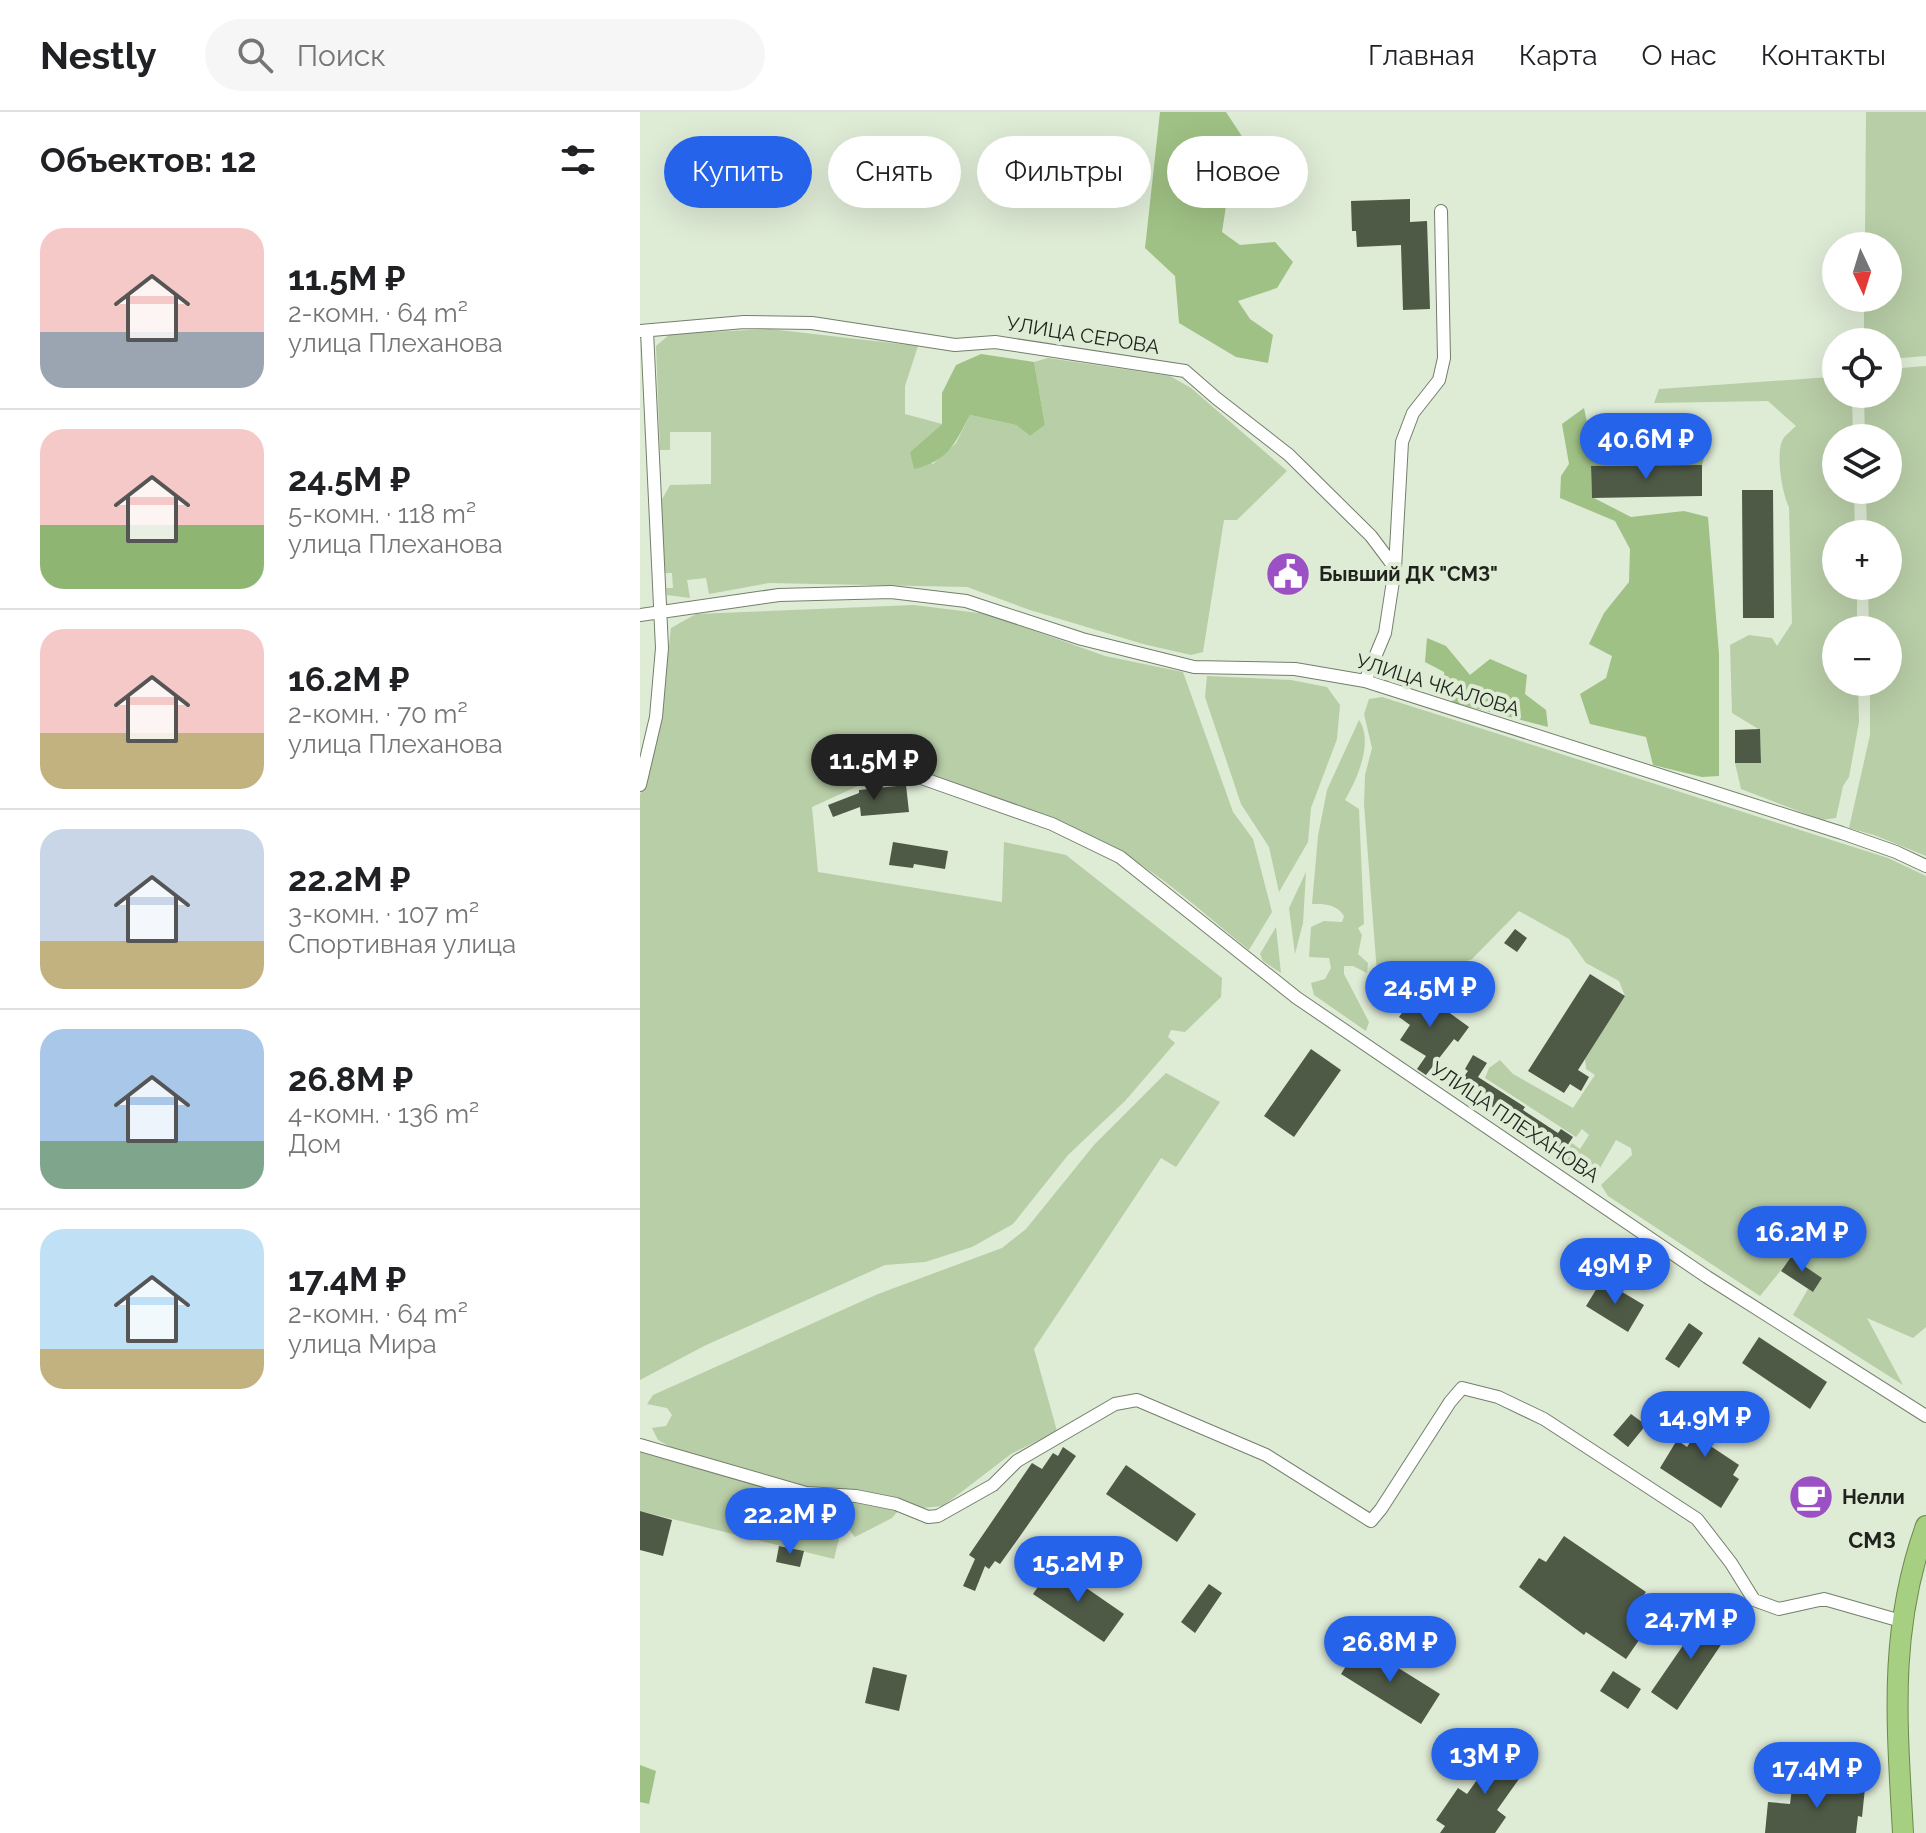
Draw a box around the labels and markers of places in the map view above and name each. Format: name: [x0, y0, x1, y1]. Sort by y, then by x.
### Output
pin: 40.6M ₽: [1572, 413, 1720, 481]
public building icon: Бывший ДК "СМЗ": [1264, 550, 1312, 598]
place label: Бывший ДК "СМЗ": [1319, 562, 1498, 586]
pin: 11.5M ₽: [800, 734, 948, 802]
pin: 24.5M ₽: [1356, 961, 1504, 1029]
pin: 16.2M ₽: [1728, 1206, 1876, 1274]
pin: 49M ₽: [1559, 1238, 1671, 1306]
pin: 14.9M ₽: [1631, 1391, 1779, 1459]
cafe icon: Нелли: [1787, 1473, 1835, 1521]
place label: Нелли: [1842, 1485, 1905, 1509]
pin: 22.2M ₽: [716, 1488, 864, 1556]
pin: 15.2M ₽: [1004, 1536, 1152, 1604]
pin: 24.7M ₽: [1617, 1593, 1765, 1661]
pin: 26.8M ₽: [1316, 1616, 1464, 1684]
pin: 13M ₽: [1429, 1728, 1541, 1796]
pin: 17.4M ₽: [1743, 1742, 1891, 1810]

